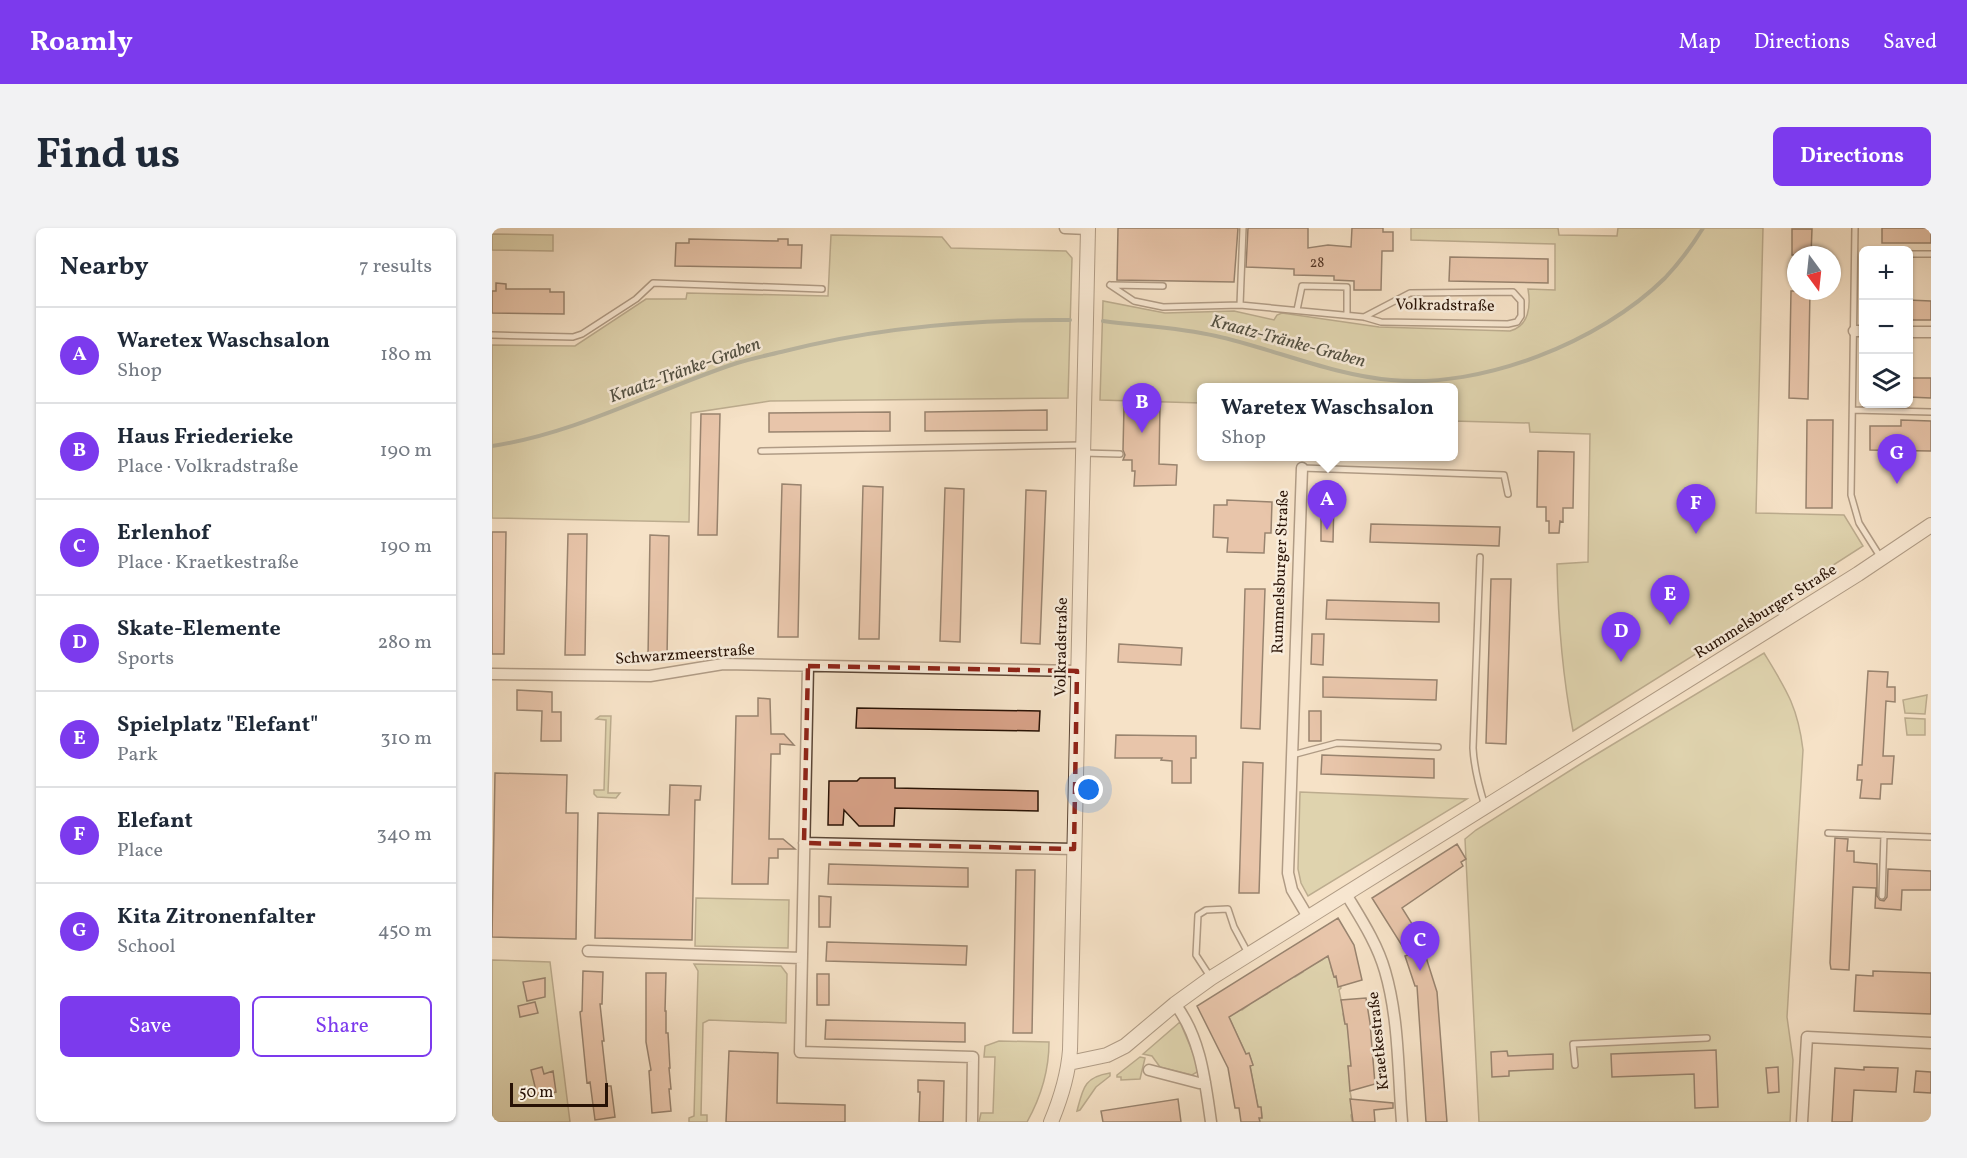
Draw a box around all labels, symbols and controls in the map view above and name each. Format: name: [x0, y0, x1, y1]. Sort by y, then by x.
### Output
text: Roamly: [30, 23, 133, 62]
text: Map: [1679, 28, 1721, 57]
text: Directions: [1754, 28, 1850, 57]
text: Saved: [1883, 28, 1937, 57]
text: Find us: [36, 127, 180, 186]
button: Directions: [1773, 127, 1931, 186]
north arrow: [1787, 246, 1841, 300]
map controls: [1859, 246, 1913, 408]
button: +: [1859, 246, 1913, 300]
text: Nearby: [60, 249, 149, 285]
text: 7 results: [359, 253, 432, 281]
house number: 28: [1310, 254, 1324, 273]
street label: Volkradstraße: [1395, 294, 1495, 318]
button: −: [1859, 300, 1913, 354]
water label: Kraatz-Tränke-Graben: [1208, 309, 1368, 375]
text: Waretex Waschsalon: [117, 326, 330, 357]
water label: Kraatz-Tränke-Graben: [606, 332, 764, 410]
text: A: [72, 341, 87, 369]
text: 180 m: [380, 341, 432, 369]
button: layers: [1859, 354, 1913, 408]
text: Shop: [117, 357, 162, 385]
popup: [1197, 383, 1458, 461]
pin: B: [1122, 384, 1162, 433]
text: Waretex Waschsalon: [1221, 393, 1434, 424]
text: Haus Friederieke: [117, 422, 293, 453]
text: Shop: [1221, 424, 1266, 452]
pin: G: [1878, 434, 1916, 484]
text: B: [73, 437, 86, 465]
text: 190 m: [380, 437, 432, 465]
text: Place · Volkradstraße: [117, 453, 298, 481]
pin: A: [1308, 480, 1346, 530]
pin: F: [1676, 484, 1716, 534]
street label: Rummelsburger Straße: [1267, 490, 1295, 654]
text: Erlenhof: [117, 518, 210, 549]
text: C: [73, 533, 86, 561]
text: 190 m: [380, 533, 432, 561]
text: Place · Kraetkestraße: [117, 549, 299, 577]
street label: Rummelsburger Straße: [1691, 559, 1841, 665]
pin: E: [1650, 576, 1690, 625]
street label: Volkradstraße: [1050, 597, 1074, 697]
pin: D: [1602, 612, 1640, 662]
text: Skate-Elemente: [117, 614, 281, 645]
text: D: [72, 629, 87, 657]
text: 280 m: [377, 629, 432, 657]
street label: Schwarzmeerstraße: [614, 639, 756, 671]
text: Sports: [117, 645, 174, 673]
text: Spielplatz "Elefant": [117, 710, 318, 741]
text: E: [73, 725, 86, 753]
text: 310 m: [380, 725, 432, 753]
text: Park: [117, 741, 158, 769]
your location: [1074, 775, 1103, 804]
text: Elefant: [117, 806, 193, 837]
text: F: [74, 821, 85, 849]
text: 340 m: [376, 821, 432, 849]
text: Place: [117, 837, 163, 865]
text: Kita Zitronenfalter: [117, 902, 316, 933]
text: G: [72, 917, 87, 945]
text: 450 m: [378, 917, 432, 945]
pin: C: [1400, 922, 1440, 971]
text: School: [117, 933, 175, 961]
street label: Kraetkestraße: [1363, 991, 1395, 1091]
button: Save: [60, 996, 240, 1057]
button: Share: [252, 996, 432, 1057]
scale bar: [510, 1080, 608, 1108]
text: 50 m: [519, 1082, 553, 1104]

